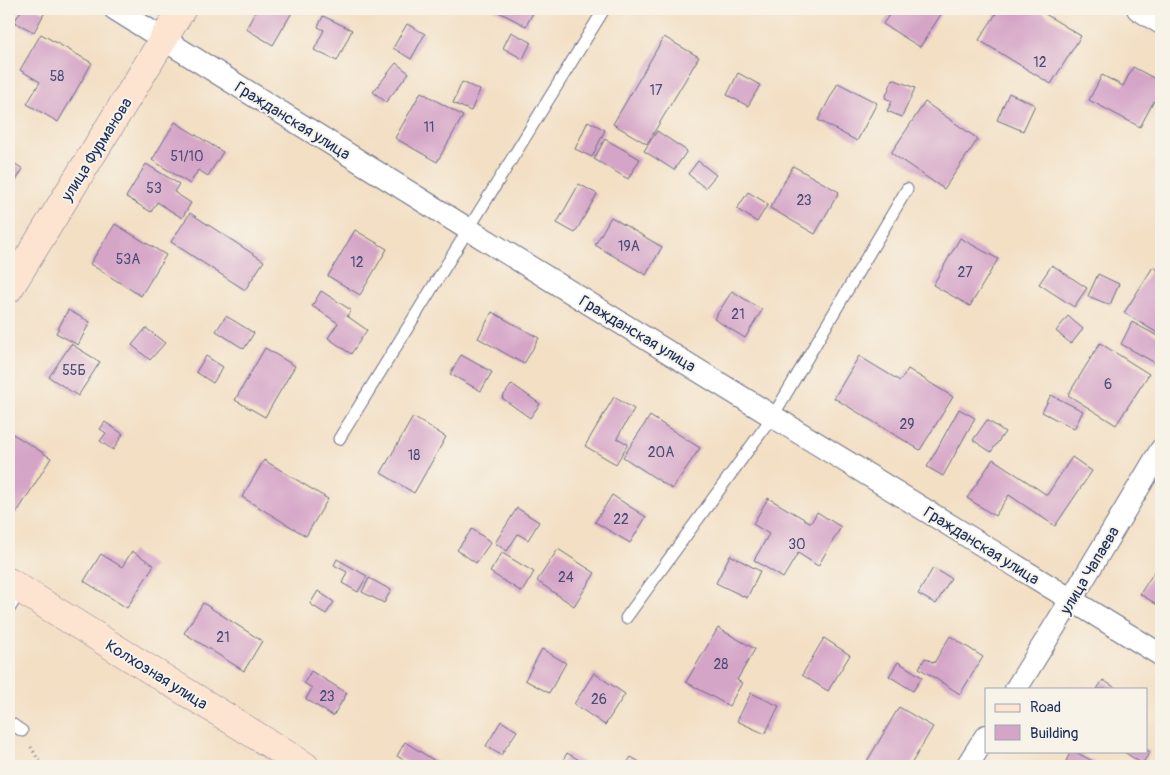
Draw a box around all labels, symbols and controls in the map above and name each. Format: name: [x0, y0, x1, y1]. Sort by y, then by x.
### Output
house number: 12: [1033, 54, 1047, 71]
house number: 58: [50, 68, 64, 85]
street label: Гражданская улица: [231, 77, 354, 164]
house number: 17: [650, 82, 663, 99]
street label: улица Фурманова: [56, 94, 137, 206]
house number: 11: [424, 119, 434, 136]
house number: 51/10: [170, 148, 204, 165]
house number: 53: [146, 180, 162, 197]
house number: 23: [796, 192, 812, 209]
house number: 19А: [618, 238, 640, 255]
house number: 53А: [116, 251, 140, 268]
house number: 12: [350, 254, 364, 271]
house number: 27: [957, 264, 973, 281]
street label: Гражданская улица: [576, 291, 699, 377]
house number: 21: [731, 306, 745, 323]
house number: 55Б: [62, 362, 86, 379]
house number: 6: [1104, 376, 1112, 393]
house number: 29: [899, 416, 915, 433]
house number: 20А: [648, 444, 674, 461]
house number: 18: [408, 447, 420, 464]
street label: Гражданская улица: [920, 502, 1043, 589]
house number: 22: [613, 511, 629, 528]
street label: улица Чапаева: [1055, 523, 1124, 619]
house number: 30: [788, 536, 806, 553]
house number: 24: [558, 569, 574, 586]
house number: 21: [216, 629, 230, 646]
street label: Колхозная улица: [102, 635, 211, 714]
house number: 28: [714, 656, 728, 673]
house number: 23: [319, 688, 335, 705]
legend: [985, 688, 1148, 752]
house number: 26: [591, 691, 607, 708]
text: Road: [1030, 698, 1061, 717]
text: Building: [1030, 724, 1078, 743]

